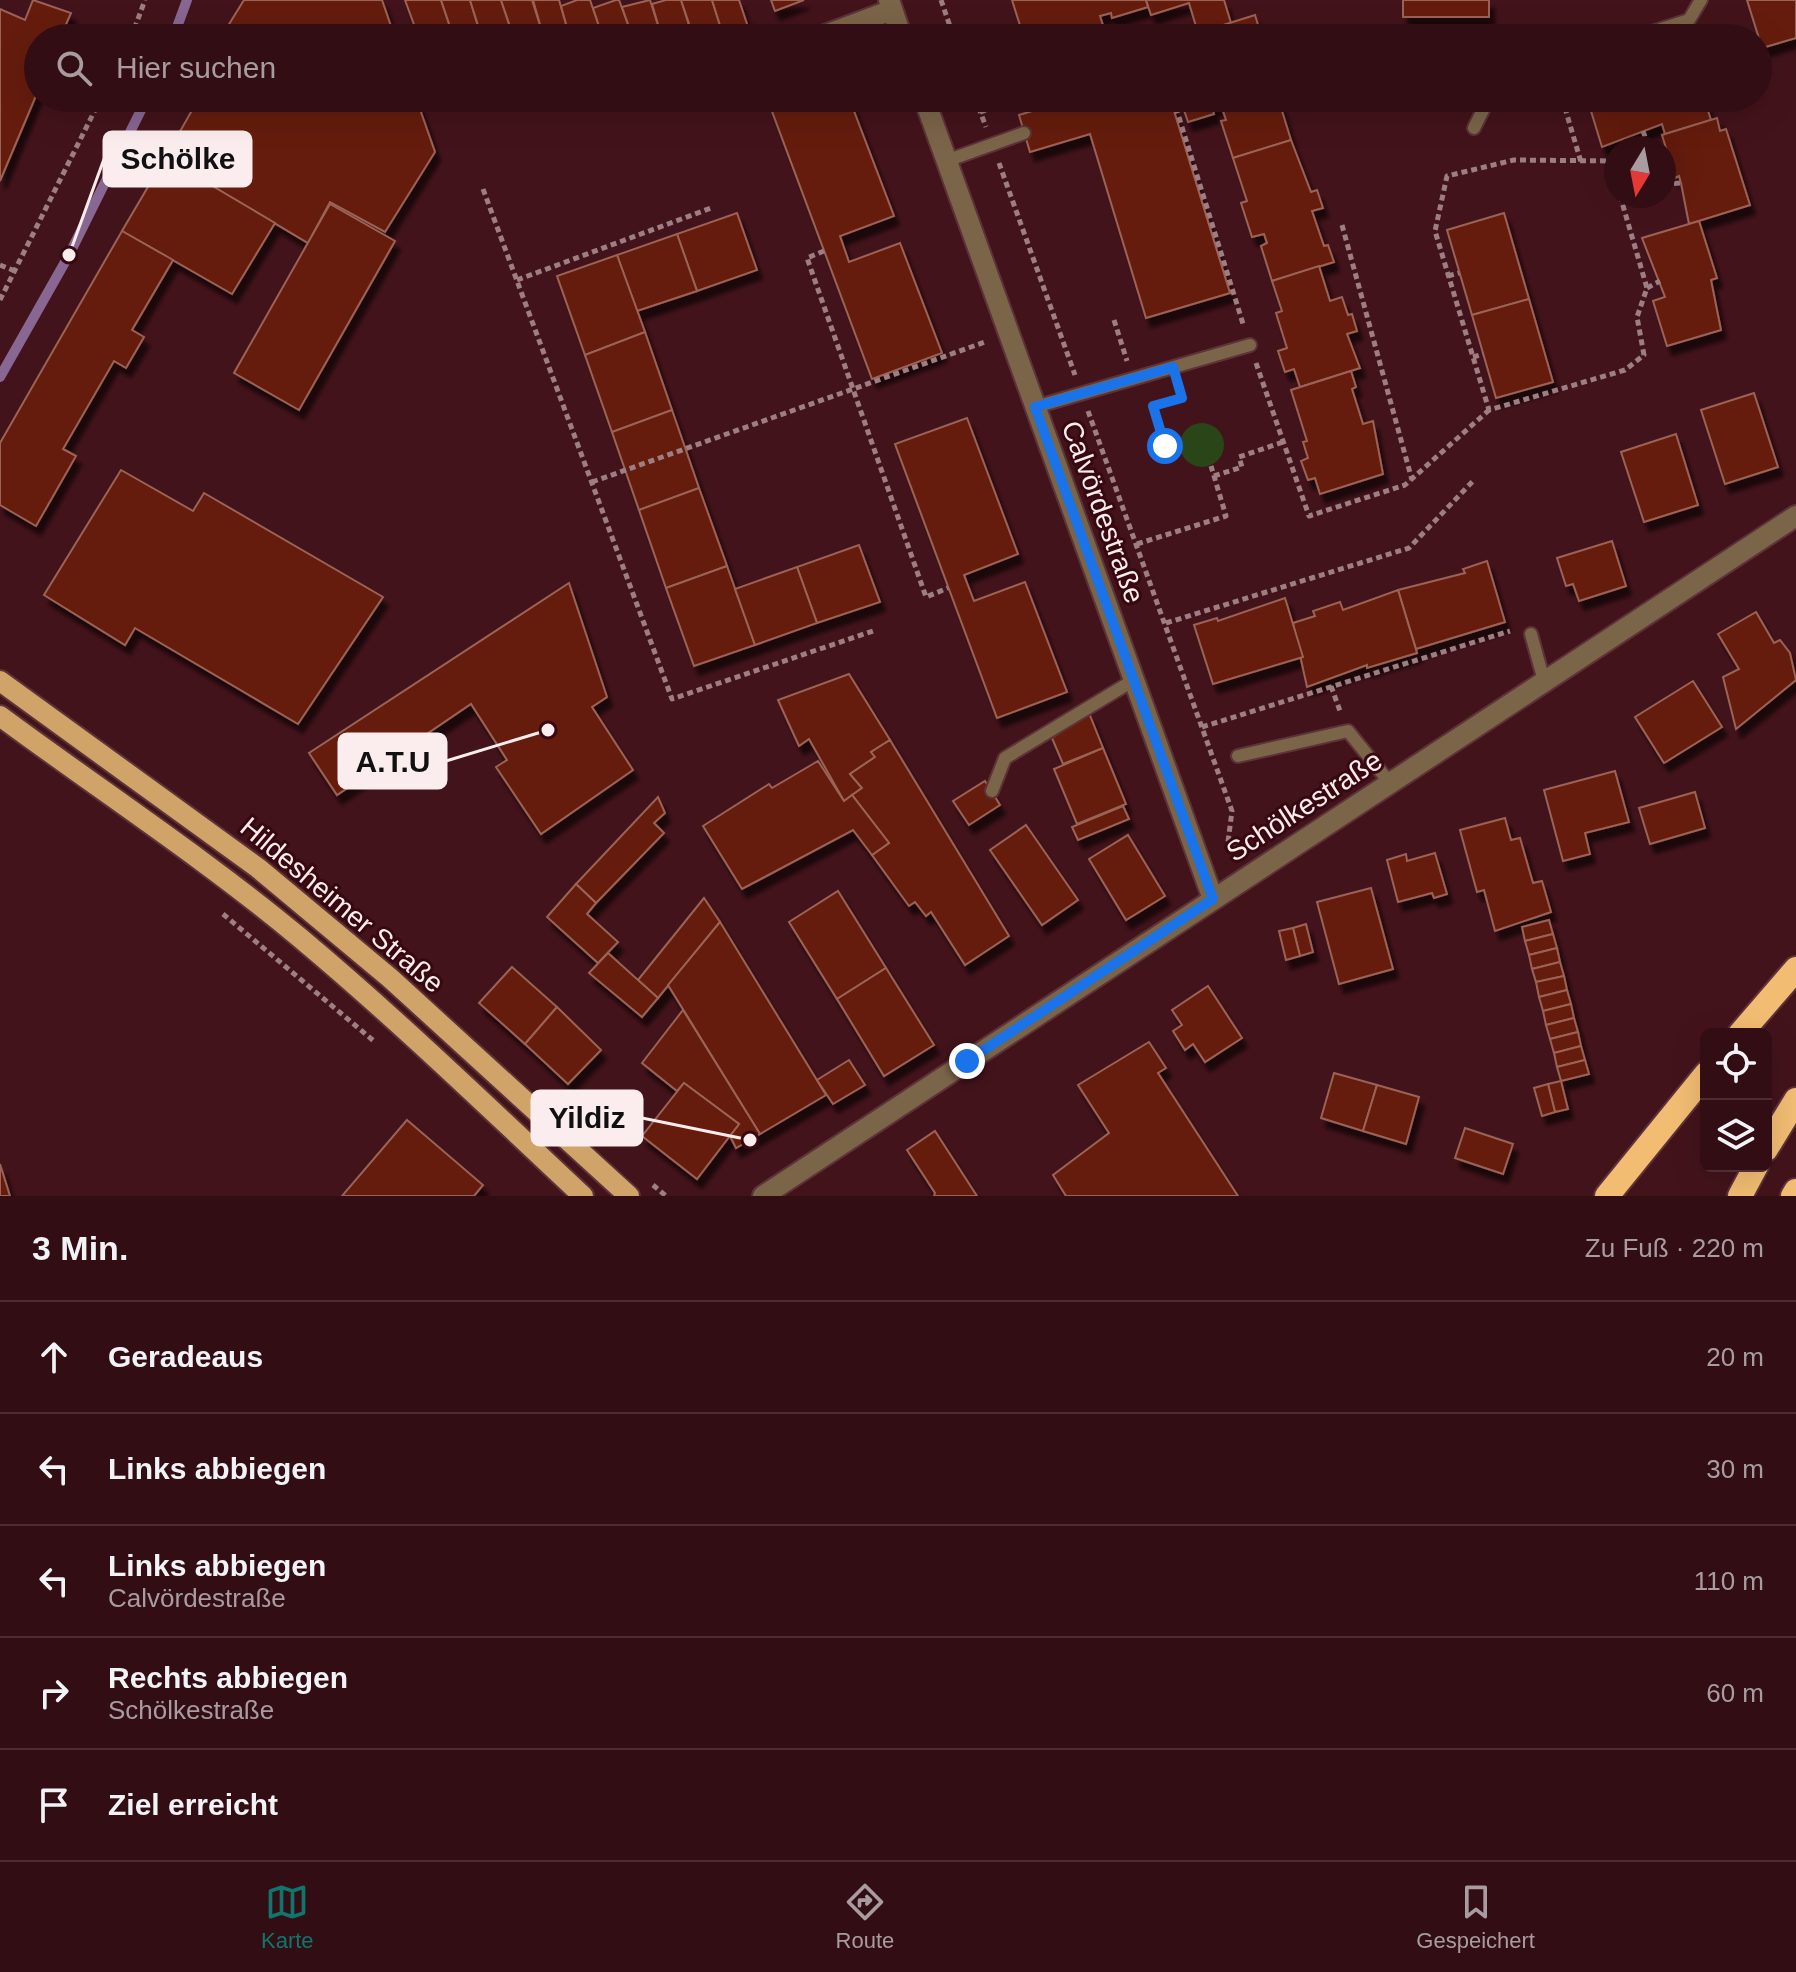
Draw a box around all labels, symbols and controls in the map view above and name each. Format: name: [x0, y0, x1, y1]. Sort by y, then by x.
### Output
search box: [24, 24, 1772, 112]
icon: search: [52, 46, 96, 90]
text: Hier suchen: [116, 51, 276, 84]
callout: Schölke: [104, 132, 251, 186]
north arrow: [1604, 136, 1676, 208]
text: Schölke: [120, 142, 236, 175]
street label: Calvördestraße: [1056, 417, 1150, 607]
route start: [1147, 428, 1183, 464]
callout: A.T.U: [339, 734, 446, 788]
street label: Schölkestraße: [1221, 744, 1387, 868]
text: A.T.U: [356, 745, 431, 778]
street label: Hildesheimer Straße: [234, 811, 450, 999]
map controls: [1700, 1028, 1772, 1172]
button: locate: [1700, 1028, 1772, 1100]
route end: [949, 1043, 985, 1079]
callout: Yildiz: [532, 1091, 642, 1145]
button: layers: [1700, 1100, 1772, 1172]
text: Yildiz: [548, 1101, 626, 1134]
text: 3 Min.: [32, 1229, 128, 1267]
text: Zu Fuß · 220 m: [1585, 1233, 1764, 1263]
icon: ahead: [32, 1335, 76, 1379]
text: Geradeaus: [108, 1340, 263, 1373]
text: 20 m: [1706, 1342, 1764, 1372]
icon: left: [32, 1447, 76, 1491]
text: Links abbiegen: [108, 1452, 326, 1485]
text: 30 m: [1706, 1454, 1764, 1484]
text: Links abbiegen: [108, 1549, 326, 1582]
icon: left: [32, 1559, 76, 1603]
text: 110 m: [1694, 1566, 1764, 1596]
text: Calvördestraße: [108, 1583, 286, 1613]
text: Rechts abbiegen: [108, 1661, 348, 1694]
icon: right: [32, 1671, 76, 1715]
text: 60 m: [1706, 1678, 1764, 1708]
text: Schölkestraße: [108, 1695, 274, 1725]
icon: arrive: [32, 1783, 76, 1827]
text: Ziel erreicht: [108, 1788, 278, 1821]
tab: Karte: [261, 1880, 314, 1954]
tab: Route: [836, 1880, 894, 1954]
tab: Gespeichert: [1416, 1880, 1535, 1954]

